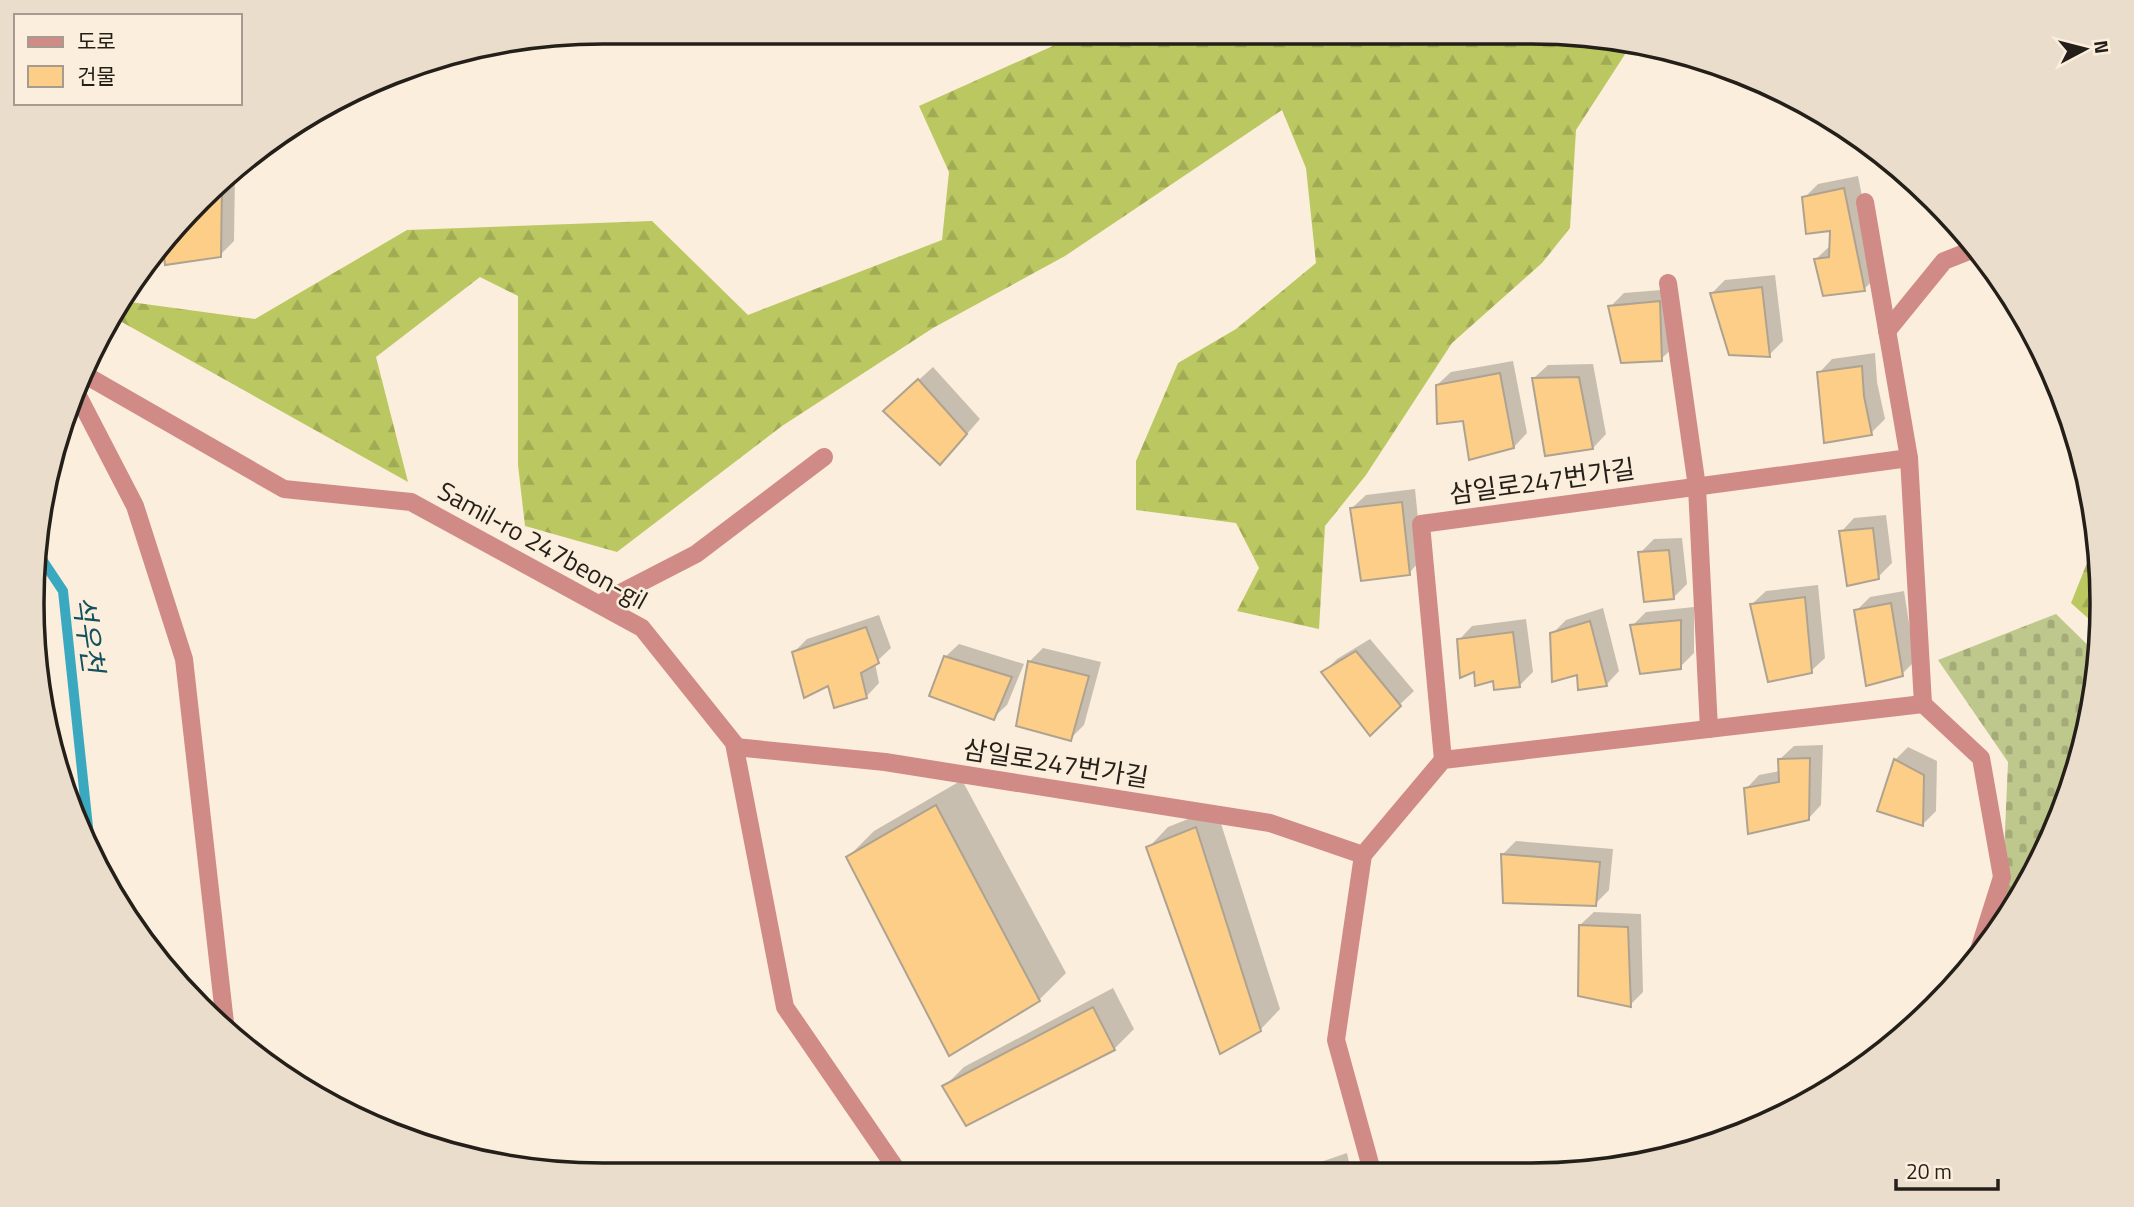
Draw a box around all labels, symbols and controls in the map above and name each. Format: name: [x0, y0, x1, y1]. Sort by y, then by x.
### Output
legend: [14, 14, 242, 105]
north arrow: [2050, 14, 2120, 84]
text: 도로: [77, 25, 116, 57]
text: N: [2087, 39, 2118, 55]
text: 건물: [77, 60, 116, 92]
street label: 삼일로247번가길: [1447, 449, 1637, 513]
street label: Samil-ro 247beon-gil: [431, 471, 655, 619]
water label: 석우천: [62, 593, 116, 678]
street label: 삼일로247번가길: [961, 729, 1151, 797]
scale bar: [1896, 1148, 1997, 1192]
text: 20 m: [1906, 1155, 1952, 1187]

